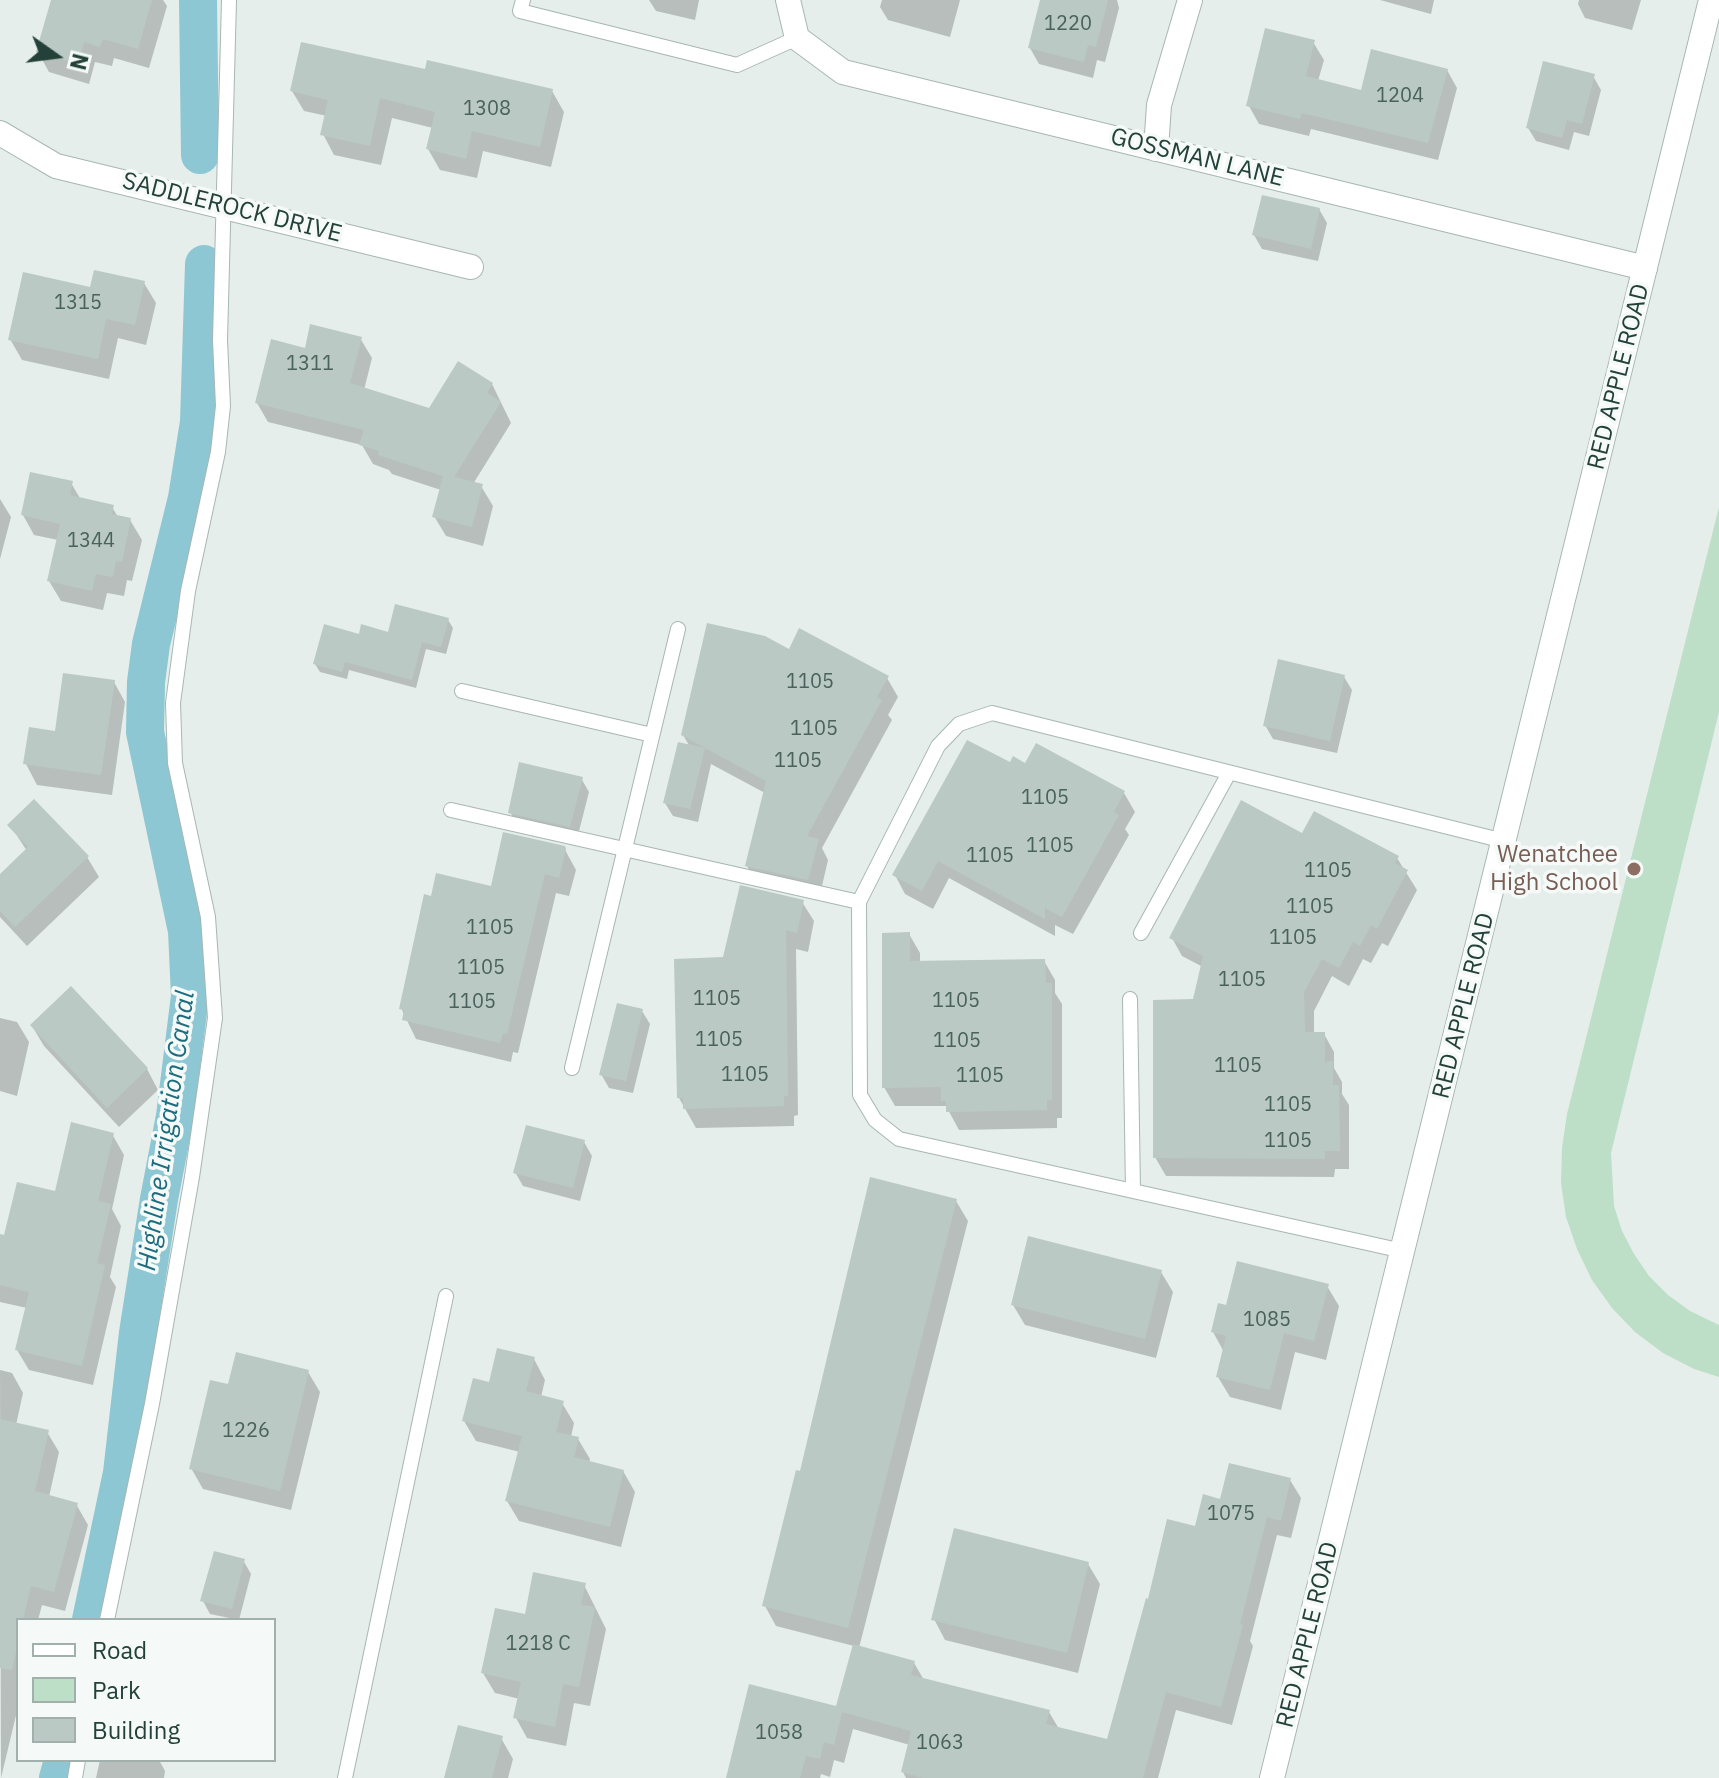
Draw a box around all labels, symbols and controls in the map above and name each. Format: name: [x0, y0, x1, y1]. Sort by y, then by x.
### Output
house number: 1220: [1044, 12, 1092, 36]
north arrow: [16, 16, 96, 96]
text: N: [64, 51, 96, 73]
house number: 1204: [1376, 84, 1424, 108]
house number: 1308: [463, 97, 511, 121]
street label: GOSSMAN LANE: [1107, 123, 1287, 193]
street label: SADDLEROCK DRIVE: [119, 167, 345, 249]
street label: RED APPLE ROAD: [1582, 281, 1656, 473]
house number: 1315: [54, 291, 102, 315]
house number: 1311: [286, 352, 334, 376]
house number: 1344: [67, 529, 115, 553]
house number: 1105: [786, 670, 834, 694]
house number: 1105: [790, 717, 838, 741]
house number: 1105: [774, 749, 822, 773]
house number: 1105: [1021, 786, 1069, 810]
house number: 1105: [1026, 834, 1074, 858]
place label: Wenatchee High School: [1490, 841, 1618, 897]
house number: 1105: [966, 844, 1014, 868]
house number: 1105: [1304, 859, 1352, 883]
marker: Wenatchee High School: [1625, 860, 1643, 878]
house number: 1105: [1286, 895, 1334, 919]
street label: RED APPLE ROAD: [1427, 910, 1501, 1102]
house number: 1105: [466, 916, 514, 940]
house number: 1105: [1269, 926, 1317, 950]
house number: 1105: [457, 956, 505, 980]
house number: 1105: [1218, 968, 1266, 992]
house number: 1105: [693, 987, 741, 1011]
water label: Highline Irrigation Canal: [132, 989, 202, 1273]
house number: 1105: [932, 989, 980, 1013]
house number: 1105: [448, 990, 496, 1014]
house number: 1105: [695, 1028, 743, 1052]
house number: 1105: [933, 1029, 981, 1053]
house number: 1105: [1214, 1054, 1262, 1078]
house number: 1105: [721, 1063, 769, 1087]
house number: 1105: [956, 1064, 1004, 1088]
house number: 1105: [1264, 1093, 1312, 1117]
house number: 1105: [1264, 1129, 1312, 1153]
house number: 1085: [1243, 1308, 1291, 1332]
house number: 1226: [222, 1419, 270, 1443]
house number: 1075: [1207, 1502, 1255, 1526]
street label: RED APPLE ROAD: [1271, 1539, 1345, 1731]
legend: [16, 1618, 276, 1762]
house number: 1218 C: [505, 1632, 571, 1656]
text: Road: [92, 1634, 147, 1666]
text: Park: [92, 1674, 141, 1706]
text: Building: [92, 1714, 180, 1746]
house number: 1058: [755, 1721, 803, 1745]
house number: 1063: [916, 1731, 964, 1755]

